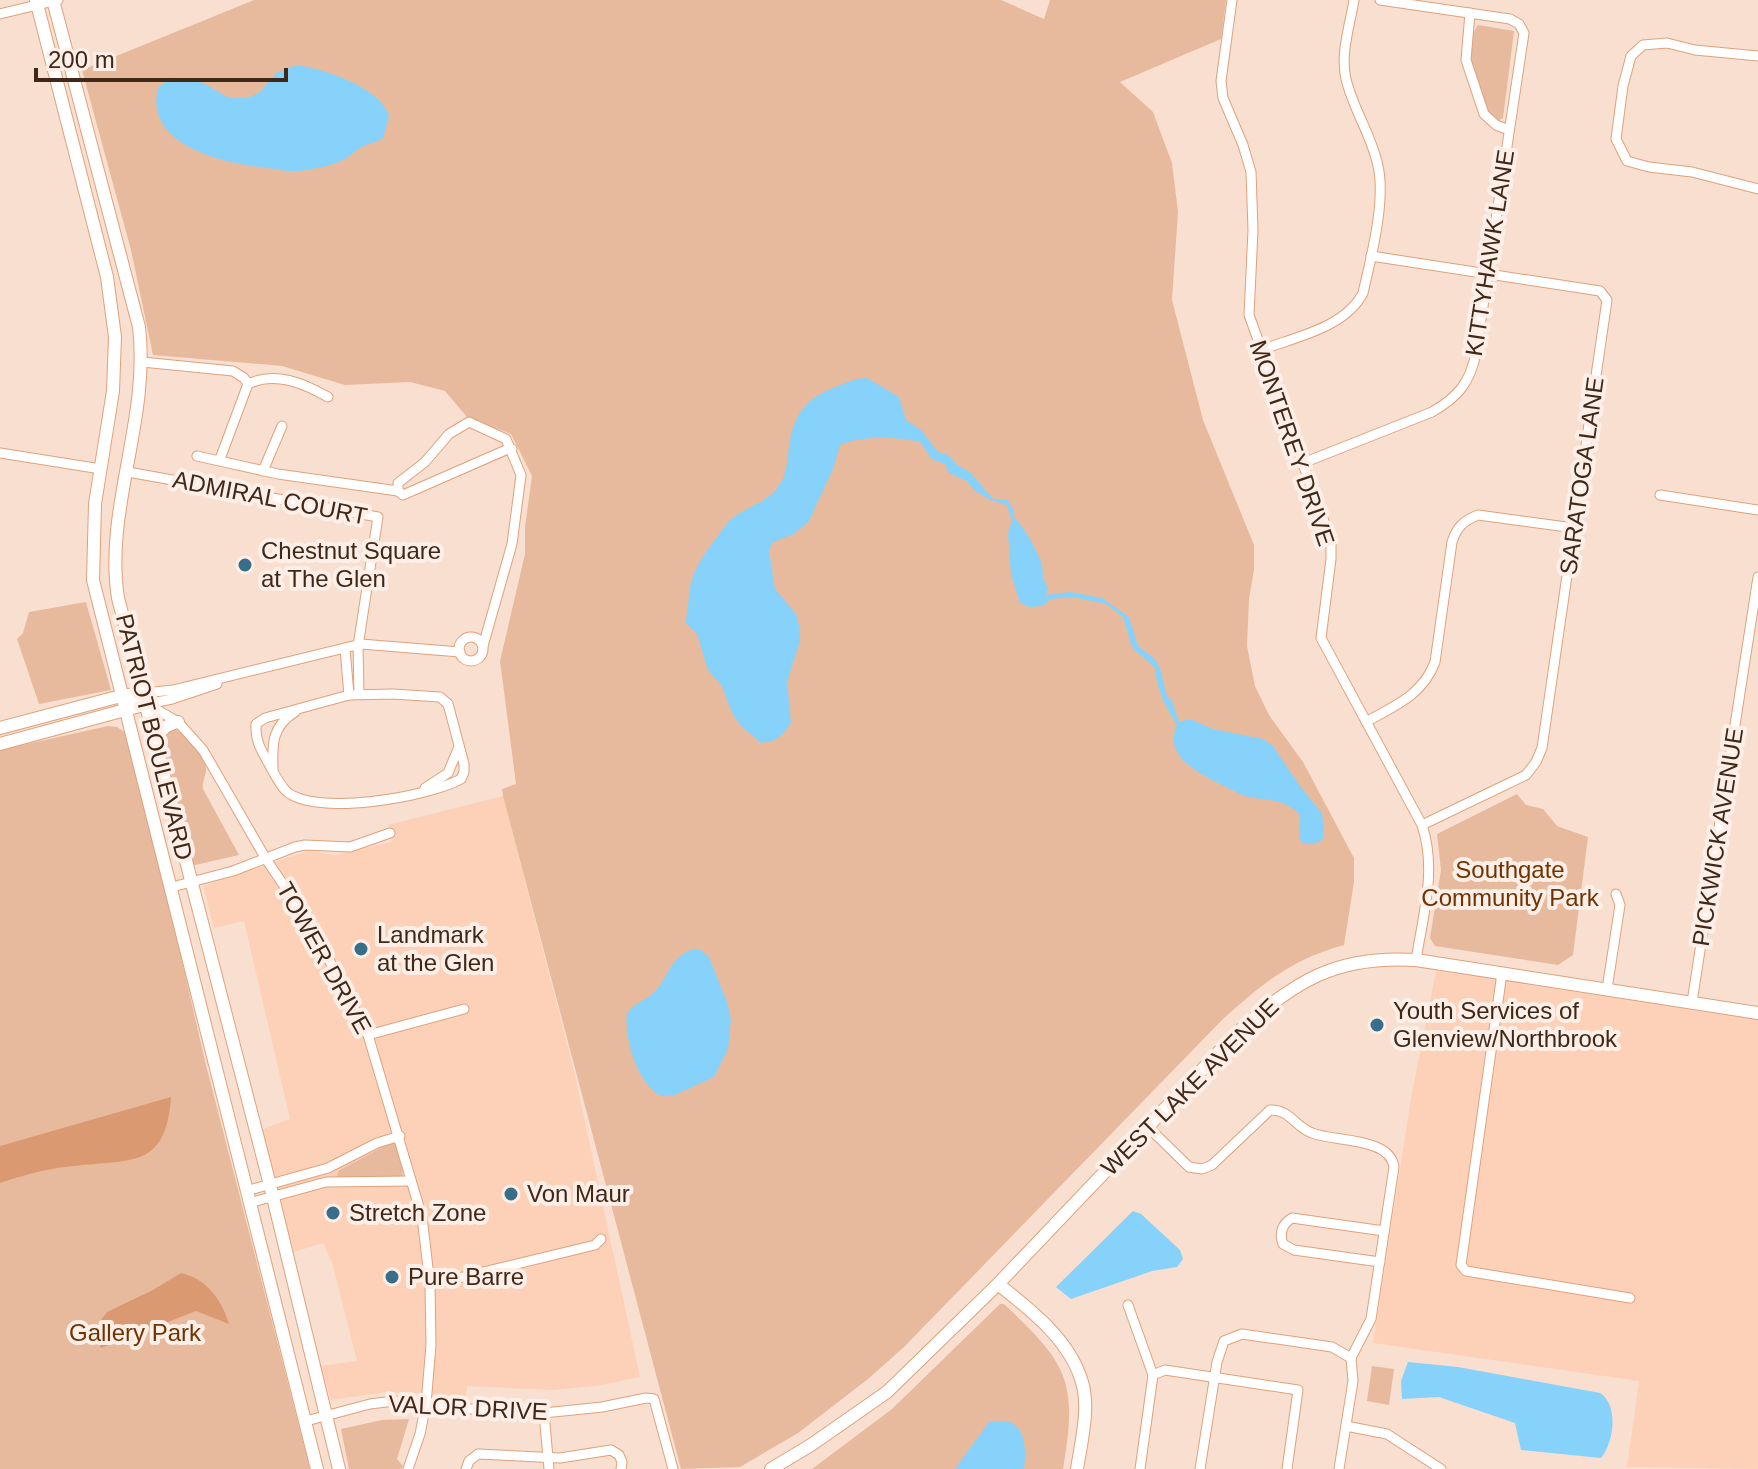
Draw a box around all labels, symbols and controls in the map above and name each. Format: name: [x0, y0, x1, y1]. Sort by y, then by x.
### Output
scale bar: [36, 32, 286, 82]
text: 200 m: [48, 46, 115, 73]
street label: KITTYHAWK LANE: [1460, 148, 1519, 358]
street label: MONTEREY DRIVE: [1245, 337, 1340, 549]
street label: SARATOGA LANE: [1554, 375, 1609, 576]
street label: ADMIRAL COURT: [171, 465, 370, 530]
place label: Chestnut Square at The Glen: [261, 537, 441, 592]
marker: Chestnut Square at The Glen: [236, 556, 254, 574]
street label: PATRIOT BOULEVARD: [111, 611, 198, 863]
street label: PICKWICK AVENUE: [1687, 726, 1748, 948]
park label: Southgate Community Park: [1421, 856, 1600, 911]
street label: TOWER DRIVE: [272, 877, 377, 1038]
place label: Landmark at the Glen: [377, 921, 494, 976]
marker: Landmark at the Glen: [352, 940, 370, 958]
street label: WEST LAKE AVENUE: [1096, 993, 1284, 1181]
place label: Youth Services of Glenview/Northbrook: [1393, 997, 1618, 1052]
marker: Youth Services of Glenview/Northbrook: [1368, 1016, 1386, 1034]
place label: Von Maur: [527, 1180, 630, 1207]
marker: Von Maur: [502, 1185, 520, 1203]
place label: Stretch Zone: [349, 1199, 486, 1226]
marker: Stretch Zone: [324, 1204, 342, 1222]
place label: Pure Barre: [408, 1263, 524, 1290]
marker: Pure Barre: [383, 1268, 401, 1286]
park label: Gallery Park: [69, 1319, 202, 1346]
street label: VALOR DRIVE: [388, 1390, 548, 1425]

